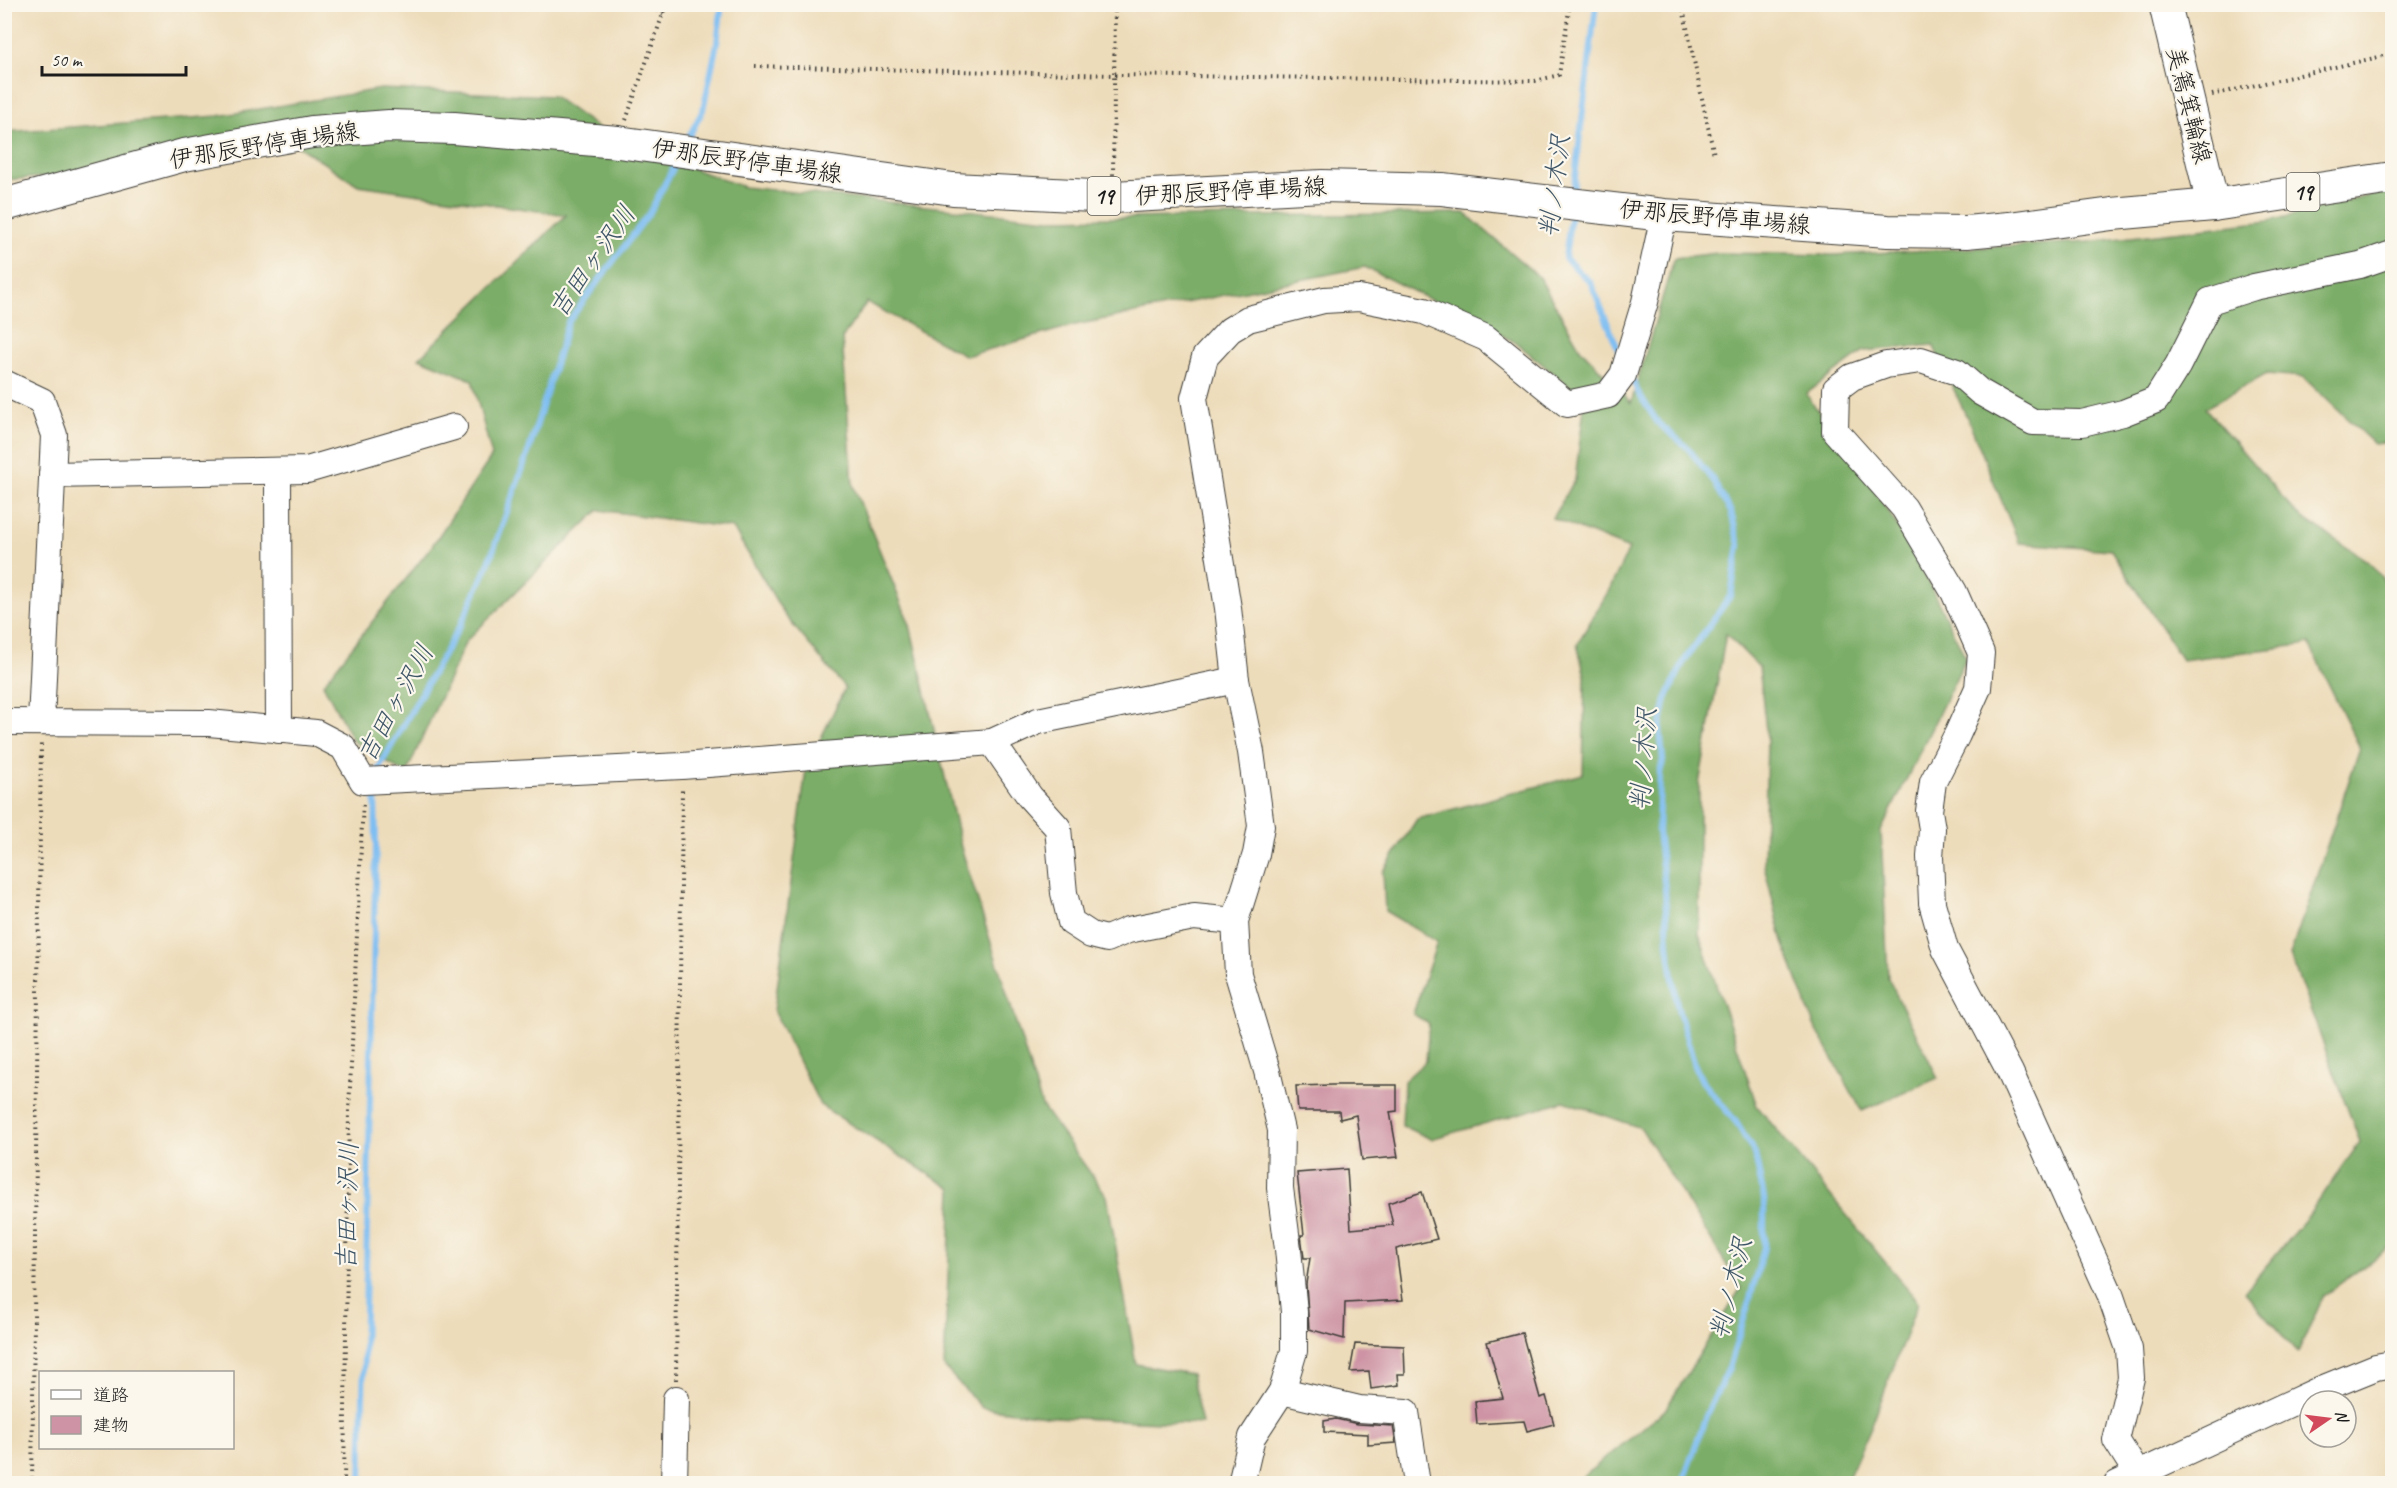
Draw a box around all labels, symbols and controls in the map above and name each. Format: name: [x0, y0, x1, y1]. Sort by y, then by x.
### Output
scale bar: [42, 39, 186, 77]
street label: 美篶箕輪線: [2160, 43, 2218, 167]
text: 50 m: [51, 49, 84, 71]
street label: 伊那辰野停車場線: [167, 115, 361, 175]
water label: 判ノ木沢: [1532, 131, 1577, 240]
street label: 伊那辰野停車場線: [650, 133, 844, 189]
street label: 伊那辰野停車場線: [1134, 171, 1328, 211]
road number: 19: [2286, 173, 2320, 211]
road number: 19: [1088, 177, 1120, 215]
street label: 伊那辰野停車場線: [1618, 194, 1812, 240]
water label: 吉田ヶ沢川: [542, 199, 643, 324]
water label: 吉田ヶ沢川: [349, 638, 441, 768]
water label: 判ノ木沢: [1623, 705, 1664, 812]
water label: 吉田ヶ沢川: [330, 1141, 365, 1271]
water label: 判ノ木沢: [1702, 1233, 1759, 1343]
legend: [39, 1371, 234, 1449]
text: 道路: [93, 1384, 129, 1406]
north arrow: [2298, 1389, 2358, 1449]
text: N: [2331, 1408, 2353, 1426]
text: 建物: [93, 1414, 129, 1436]

